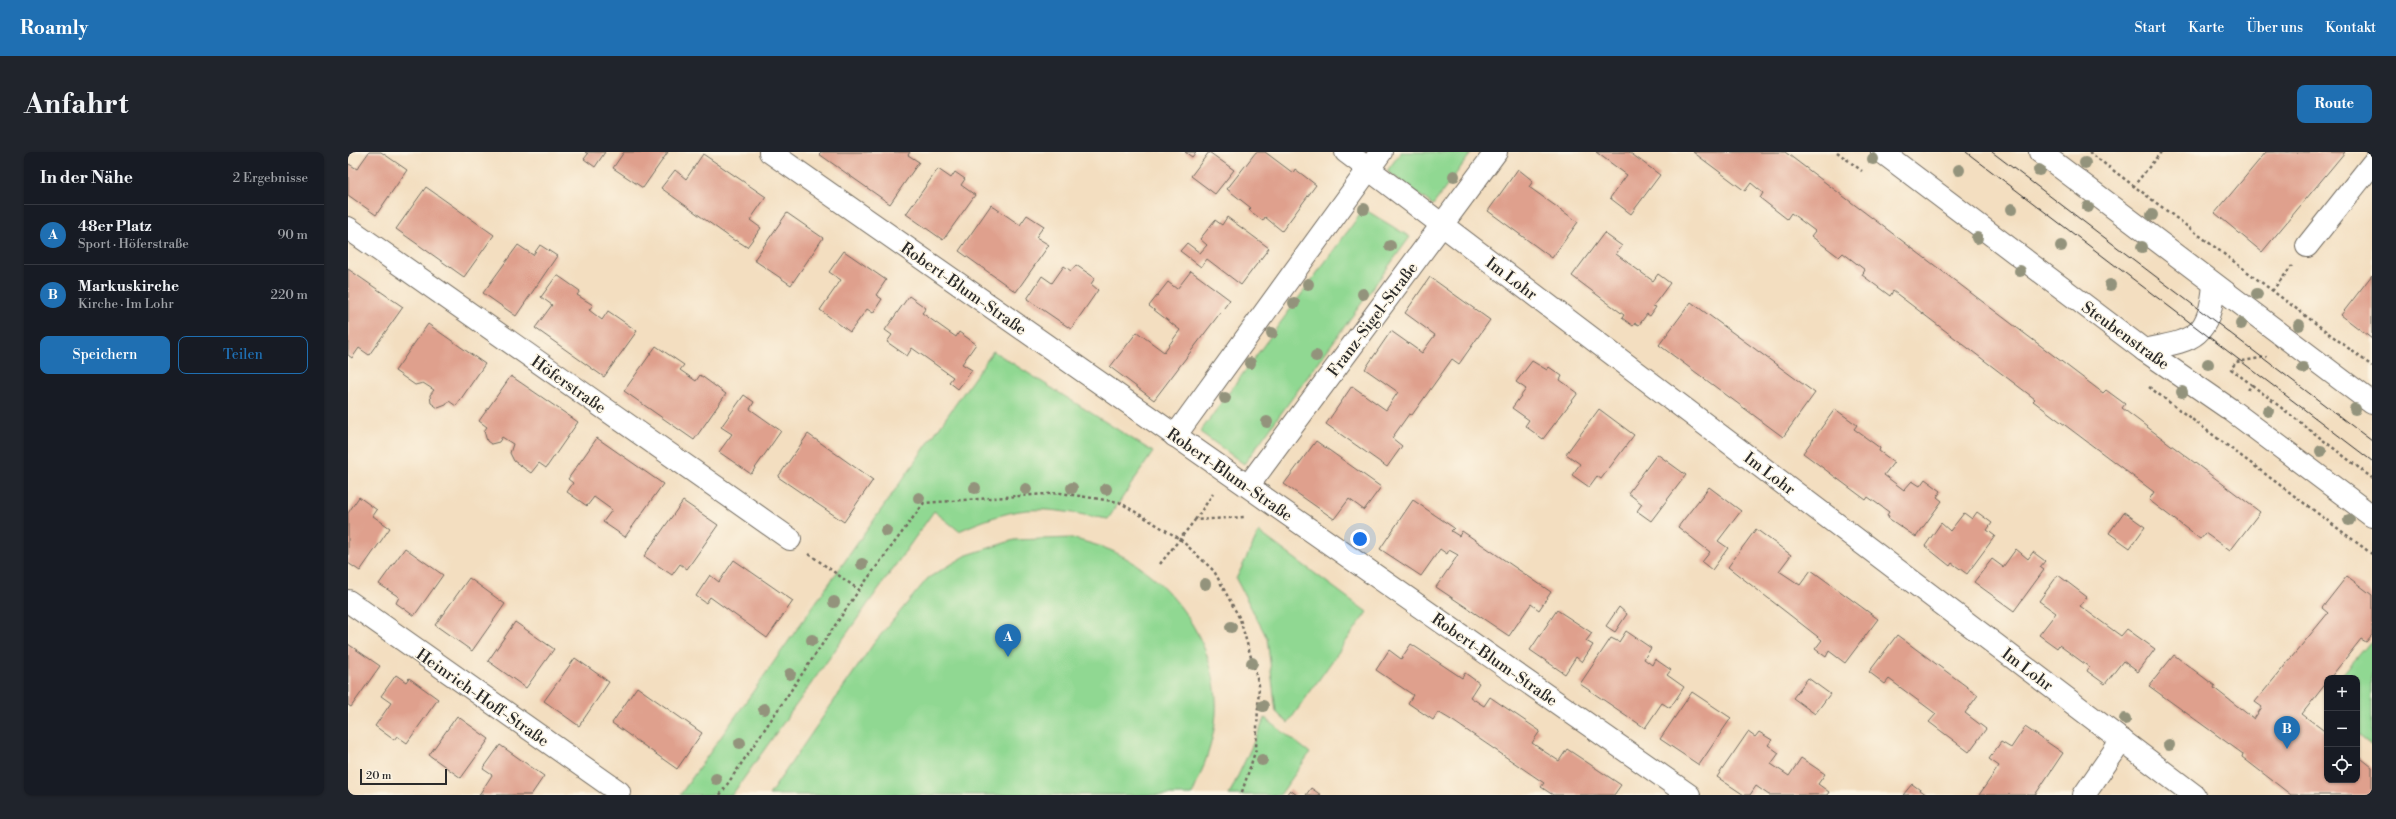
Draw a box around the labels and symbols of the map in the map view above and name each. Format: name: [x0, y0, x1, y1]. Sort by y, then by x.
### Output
street label: Robert-Blum-Straße: [897, 238, 1030, 340]
street label: Im Lohr: [1482, 253, 1541, 305]
street label: Franz-Sigel-Straße: [1323, 258, 1422, 381]
street label: Steubenstraße: [2078, 297, 2173, 374]
street label: Höferstraße: [527, 352, 610, 418]
street label: Robert-Blum-Straße: [1163, 424, 1296, 526]
street label: Im Lohr: [1740, 448, 1799, 500]
your location: [1350, 529, 1370, 549]
street label: Robert-Blum-Straße: [1428, 609, 1561, 711]
pin: A: [995, 624, 1021, 657]
street label: Heinrich-Hoff-Straße: [412, 644, 553, 751]
street label: Im Lohr: [1998, 644, 2057, 696]
pin: B: [2274, 716, 2300, 749]
scale bar: [360, 767, 447, 786]

